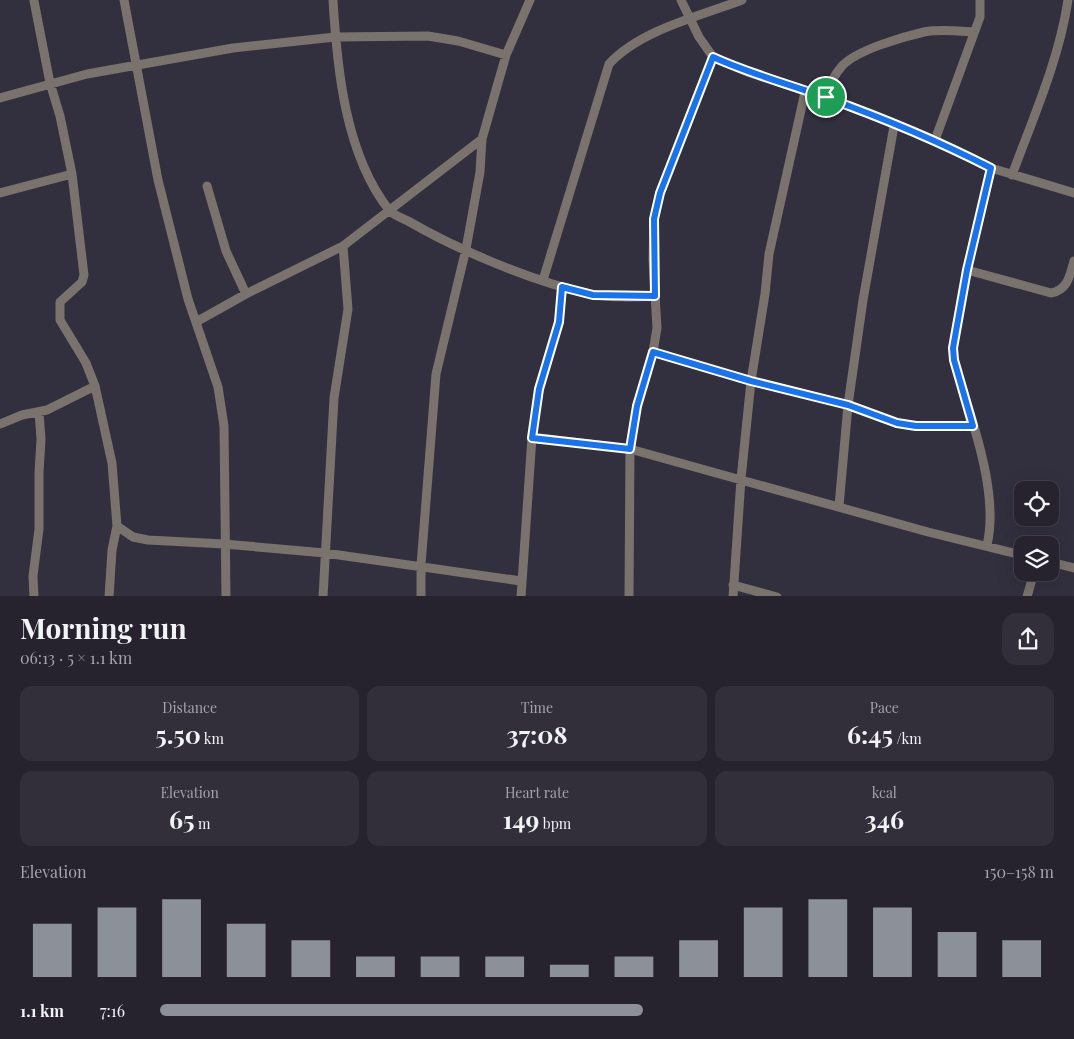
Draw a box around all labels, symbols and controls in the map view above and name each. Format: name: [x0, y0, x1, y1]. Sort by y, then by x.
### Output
pin: [805, 76, 847, 118]
icon: arrive: [812, 83, 840, 111]
map controls: [1014, 481, 1059, 581]
button: locate: [1014, 481, 1059, 526]
button: layers: [1014, 536, 1059, 581]
text: Morning run: [20, 609, 187, 646]
button: share: [1002, 613, 1054, 665]
text: 06:13 · 5 × 1.1 km: [20, 647, 132, 668]
text: Distance: [162, 698, 217, 717]
text: Time: [521, 698, 553, 717]
text: Pace: [870, 698, 899, 717]
text: 5.50: [155, 717, 201, 750]
text: 37:08: [507, 717, 567, 750]
text: 6:45: [847, 717, 893, 750]
text: km: [201, 729, 224, 748]
text: /km: [893, 729, 922, 748]
text: Elevation: [161, 783, 219, 802]
text: Heart rate: [505, 783, 569, 802]
text: kcal: [872, 783, 897, 802]
text: 65: [169, 802, 194, 835]
text: 149: [503, 802, 539, 835]
text: 346: [865, 802, 904, 835]
text: m: [194, 814, 210, 833]
text: bpm: [539, 814, 571, 833]
text: Elevation: [20, 861, 87, 882]
text: 150–158 m: [984, 861, 1054, 882]
text: 1.1 km: [20, 1000, 64, 1021]
text: 7:16: [100, 1000, 125, 1021]

